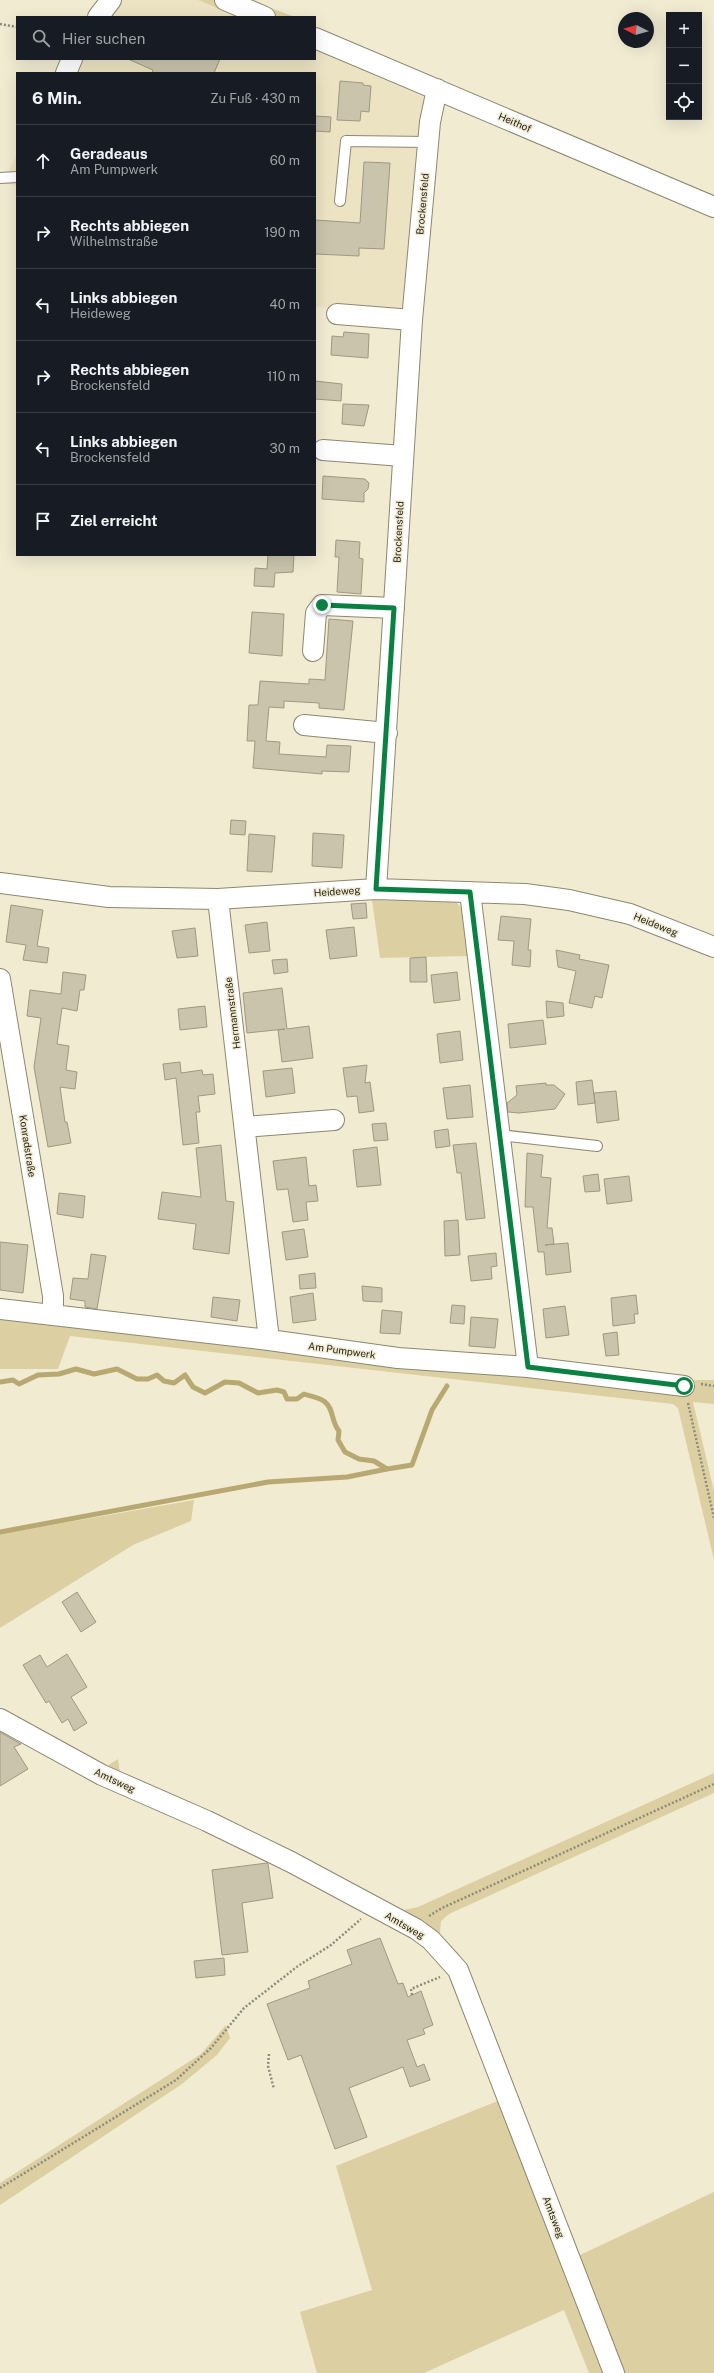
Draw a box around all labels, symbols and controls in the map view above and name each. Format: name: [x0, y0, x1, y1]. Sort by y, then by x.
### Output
north arrow: [618, 12, 654, 48]
map controls: [666, 12, 702, 120]
button: +: [666, 12, 702, 48]
search box: [16, 16, 316, 60]
icon: search: [30, 27, 52, 49]
text: Hier suchen: [62, 30, 145, 47]
button: −: [666, 48, 702, 84]
button: locate: [666, 84, 702, 120]
text: 6 Min.: [32, 88, 82, 108]
text: Zu Fuß · 430 m: [210, 91, 300, 106]
street label: Heithof: [497, 110, 533, 134]
text: Geradeaus: [70, 145, 148, 162]
icon: ahead: [32, 150, 54, 172]
text: 60 m: [270, 153, 300, 168]
text: Am Pumpwerk: [70, 162, 158, 177]
street label: Brockensfeld: [413, 173, 431, 235]
text: Rechts abbiegen: [70, 217, 189, 234]
icon: right: [32, 222, 54, 244]
text: 190 m: [264, 225, 300, 240]
text: Wilhelmstraße: [70, 234, 158, 249]
text: Links abbiegen: [70, 289, 177, 306]
icon: left: [32, 294, 54, 316]
text: 40 m: [269, 297, 300, 312]
text: Heideweg: [70, 306, 131, 321]
text: Rechts abbiegen: [70, 361, 189, 378]
icon: right: [32, 366, 54, 388]
text: 110 m: [267, 369, 300, 384]
text: Brockensfeld: [70, 378, 150, 393]
text: Links abbiegen: [70, 433, 177, 450]
icon: left: [32, 438, 54, 460]
text: 30 m: [270, 441, 300, 456]
text: Brockensfeld: [70, 450, 150, 465]
street label: Brockensfeld: [390, 501, 406, 563]
icon: arrive: [32, 510, 54, 532]
text: Ziel erreicht: [70, 512, 157, 529]
route end: [313, 596, 331, 614]
street label: Heideweg: [313, 883, 361, 899]
street label: Heideweg: [632, 910, 680, 938]
street label: Hermannstraße: [222, 976, 242, 1050]
street label: Konradstraße: [17, 1114, 39, 1178]
street label: Am Pumpwerk: [308, 1339, 377, 1361]
route start: [675, 1377, 693, 1395]
street label: Amtsweg: [93, 1765, 137, 1795]
street label: Amtsweg: [383, 1909, 427, 1941]
street label: Amtsweg: [541, 2194, 567, 2240]

